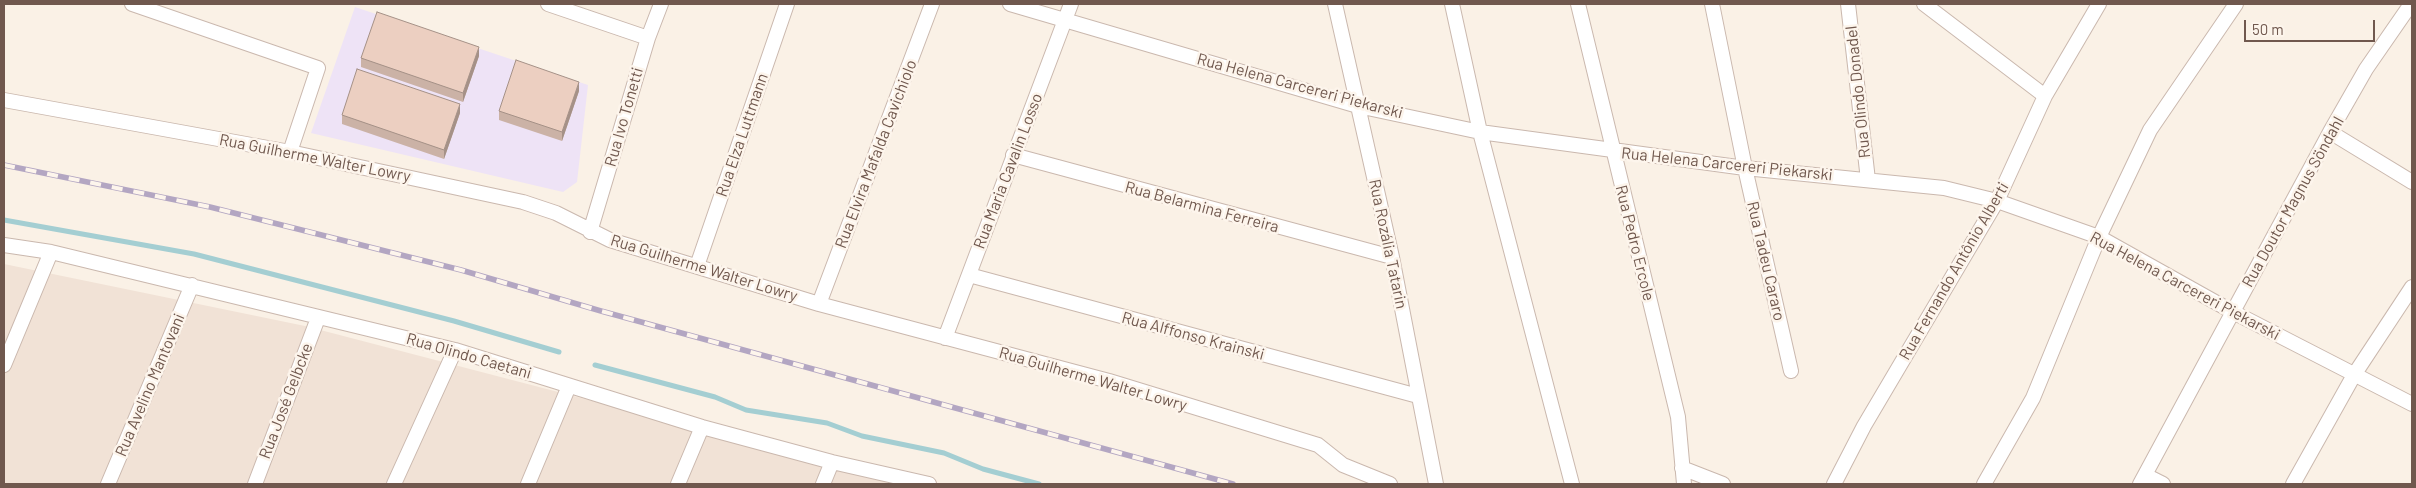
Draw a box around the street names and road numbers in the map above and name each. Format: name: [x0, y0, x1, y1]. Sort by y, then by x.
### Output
street label: Rua Olindo Donadel: [1842, 25, 1874, 159]
street label: Rua Helena Carcereri Piekarski: [1195, 49, 1405, 123]
street label: Rua Elvira Mafalda Cavichiolo: [831, 57, 921, 251]
street label: Rua Ivo Tonetti: [601, 65, 647, 169]
street label: Rua Elza Luttmann: [712, 71, 772, 199]
street label: Rua Maria Cavalin Losso: [969, 90, 1047, 252]
street label: Rua Doutor Magnus Söndahl: [2238, 113, 2348, 291]
street label: Rua Guilherme Walter Lowry: [218, 130, 412, 186]
street label: Rua Helena Carcereri Piekarski: [1620, 143, 1834, 185]
street label: Rua Belarmina Ferreira: [1123, 177, 1281, 237]
street label: Rua Rozália Tatarin: [1365, 177, 1411, 311]
street label: Rua Fernando Antônio Alberti: [1895, 179, 2013, 363]
street label: Rua Pedro Ercole: [1611, 183, 1659, 303]
street label: Rua Tadeu Cararo: [1743, 199, 1789, 323]
street label: Rua Helena Carcereri Piekarski: [2087, 228, 2283, 344]
street label: Rua Guilherme Walter Lowry: [608, 230, 800, 306]
street label: Rua Alffonso Krainski: [1120, 308, 1266, 364]
street label: Rua Avelino Mantovani: [111, 311, 189, 459]
street label: Rua Olindo Caetani: [404, 329, 534, 383]
street label: Rua José Gelbcke: [255, 340, 317, 462]
street label: Rua Guilherme Walter Lowry: [997, 343, 1189, 415]

